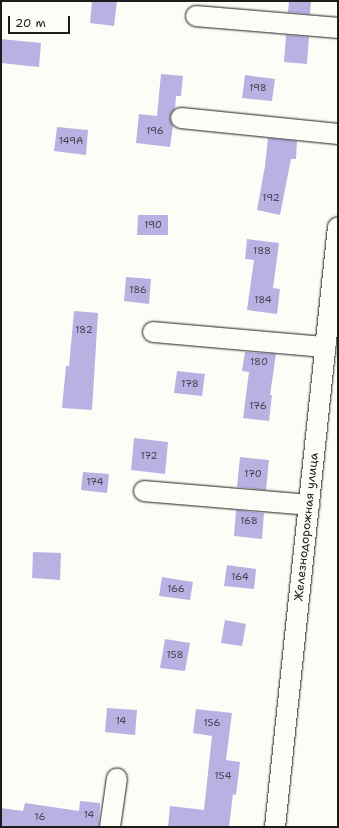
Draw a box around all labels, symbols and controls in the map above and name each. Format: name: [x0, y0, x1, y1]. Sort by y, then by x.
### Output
scale bar: [10, 8, 72, 34]
text: 20 m: [15, 15, 46, 31]
house number: 198: [249, 82, 267, 94]
house number: 196: [146, 125, 164, 137]
house number: 149А: [59, 135, 83, 147]
house number: 192: [262, 192, 280, 204]
house number: 190: [144, 219, 162, 231]
house number: 188: [253, 245, 271, 257]
house number: 186: [129, 284, 147, 296]
house number: 184: [254, 294, 272, 306]
house number: 182: [75, 324, 93, 336]
house number: 180: [250, 356, 268, 368]
house number: 178: [181, 378, 199, 390]
house number: 176: [249, 400, 267, 412]
house number: 172: [141, 450, 157, 462]
street label: Железнодорожная улица: [292, 452, 322, 602]
house number: 170: [244, 468, 262, 480]
house number: 174: [86, 476, 104, 488]
house number: 168: [240, 515, 258, 527]
house number: 164: [231, 571, 249, 583]
house number: 166: [167, 583, 185, 595]
house number: 158: [167, 649, 183, 661]
house number: 14: [116, 715, 126, 727]
house number: 156: [204, 717, 220, 729]
house number: 154: [215, 770, 231, 782]
house number: 14: [84, 809, 94, 821]
house number: 16: [35, 811, 45, 823]

